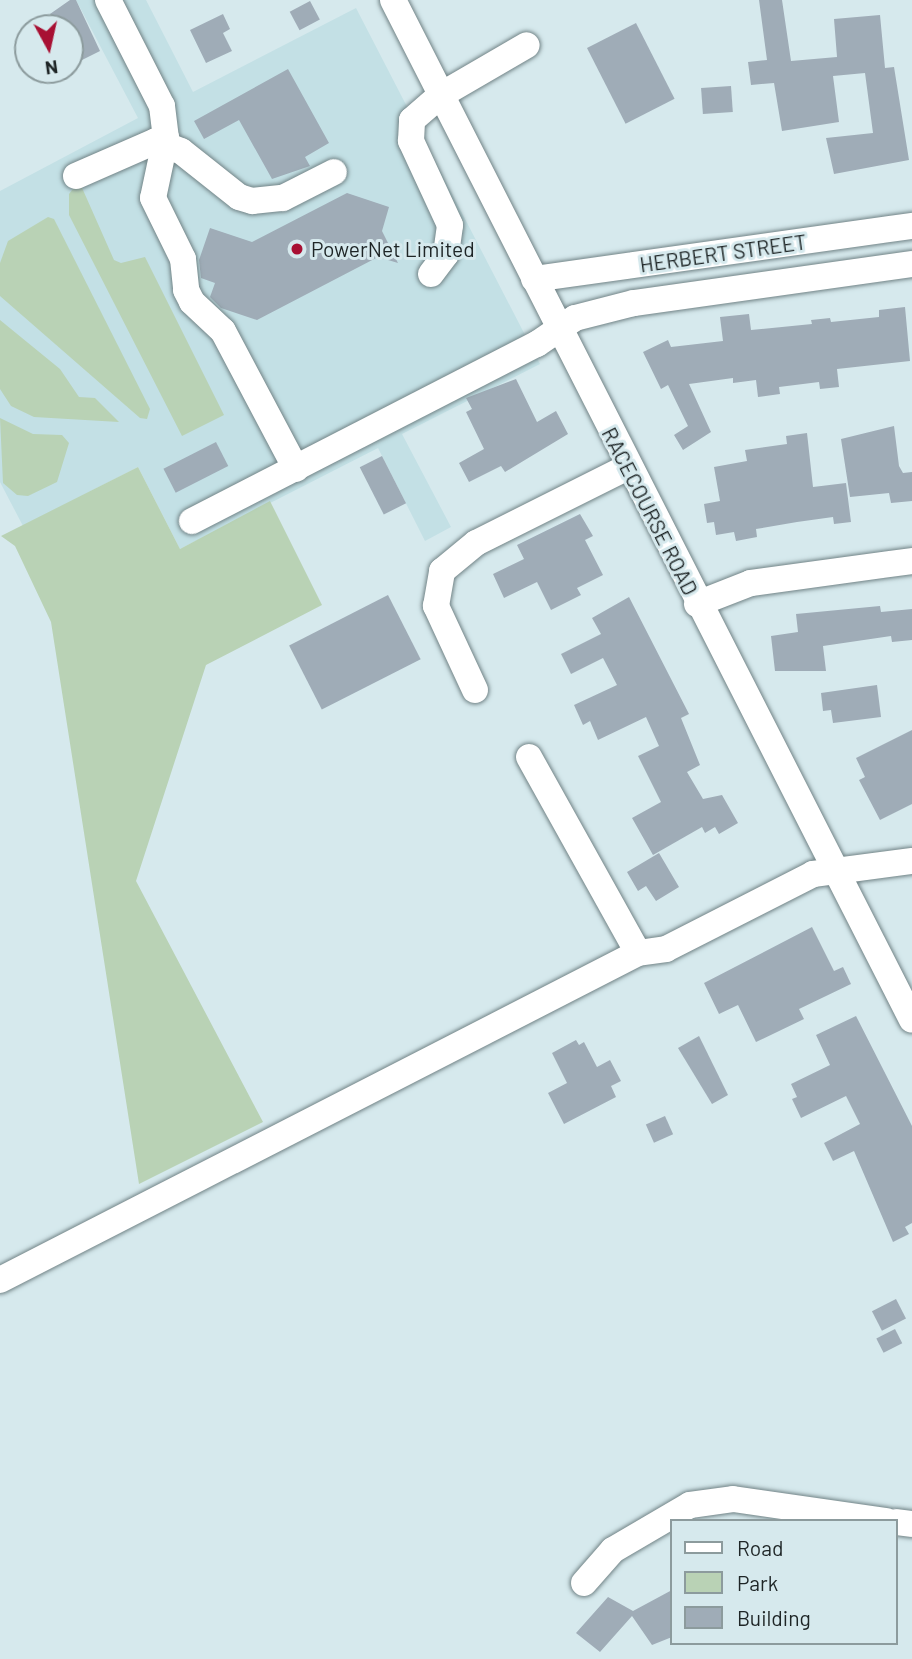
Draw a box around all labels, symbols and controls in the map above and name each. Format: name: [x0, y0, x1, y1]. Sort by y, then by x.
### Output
north arrow: [14, 14, 84, 84]
text: N: [44, 56, 60, 81]
street label: HERBERT STREET: [638, 229, 808, 277]
place label: PowerNet Limited: [311, 236, 475, 262]
marker: PowerNet Limited: [289, 241, 305, 257]
street label: RACECOURSE ROAD: [597, 423, 703, 599]
legend: [670, 1519, 898, 1645]
text: Road: [737, 1535, 783, 1560]
text: Park: [737, 1570, 778, 1595]
text: Building: [737, 1605, 811, 1630]

